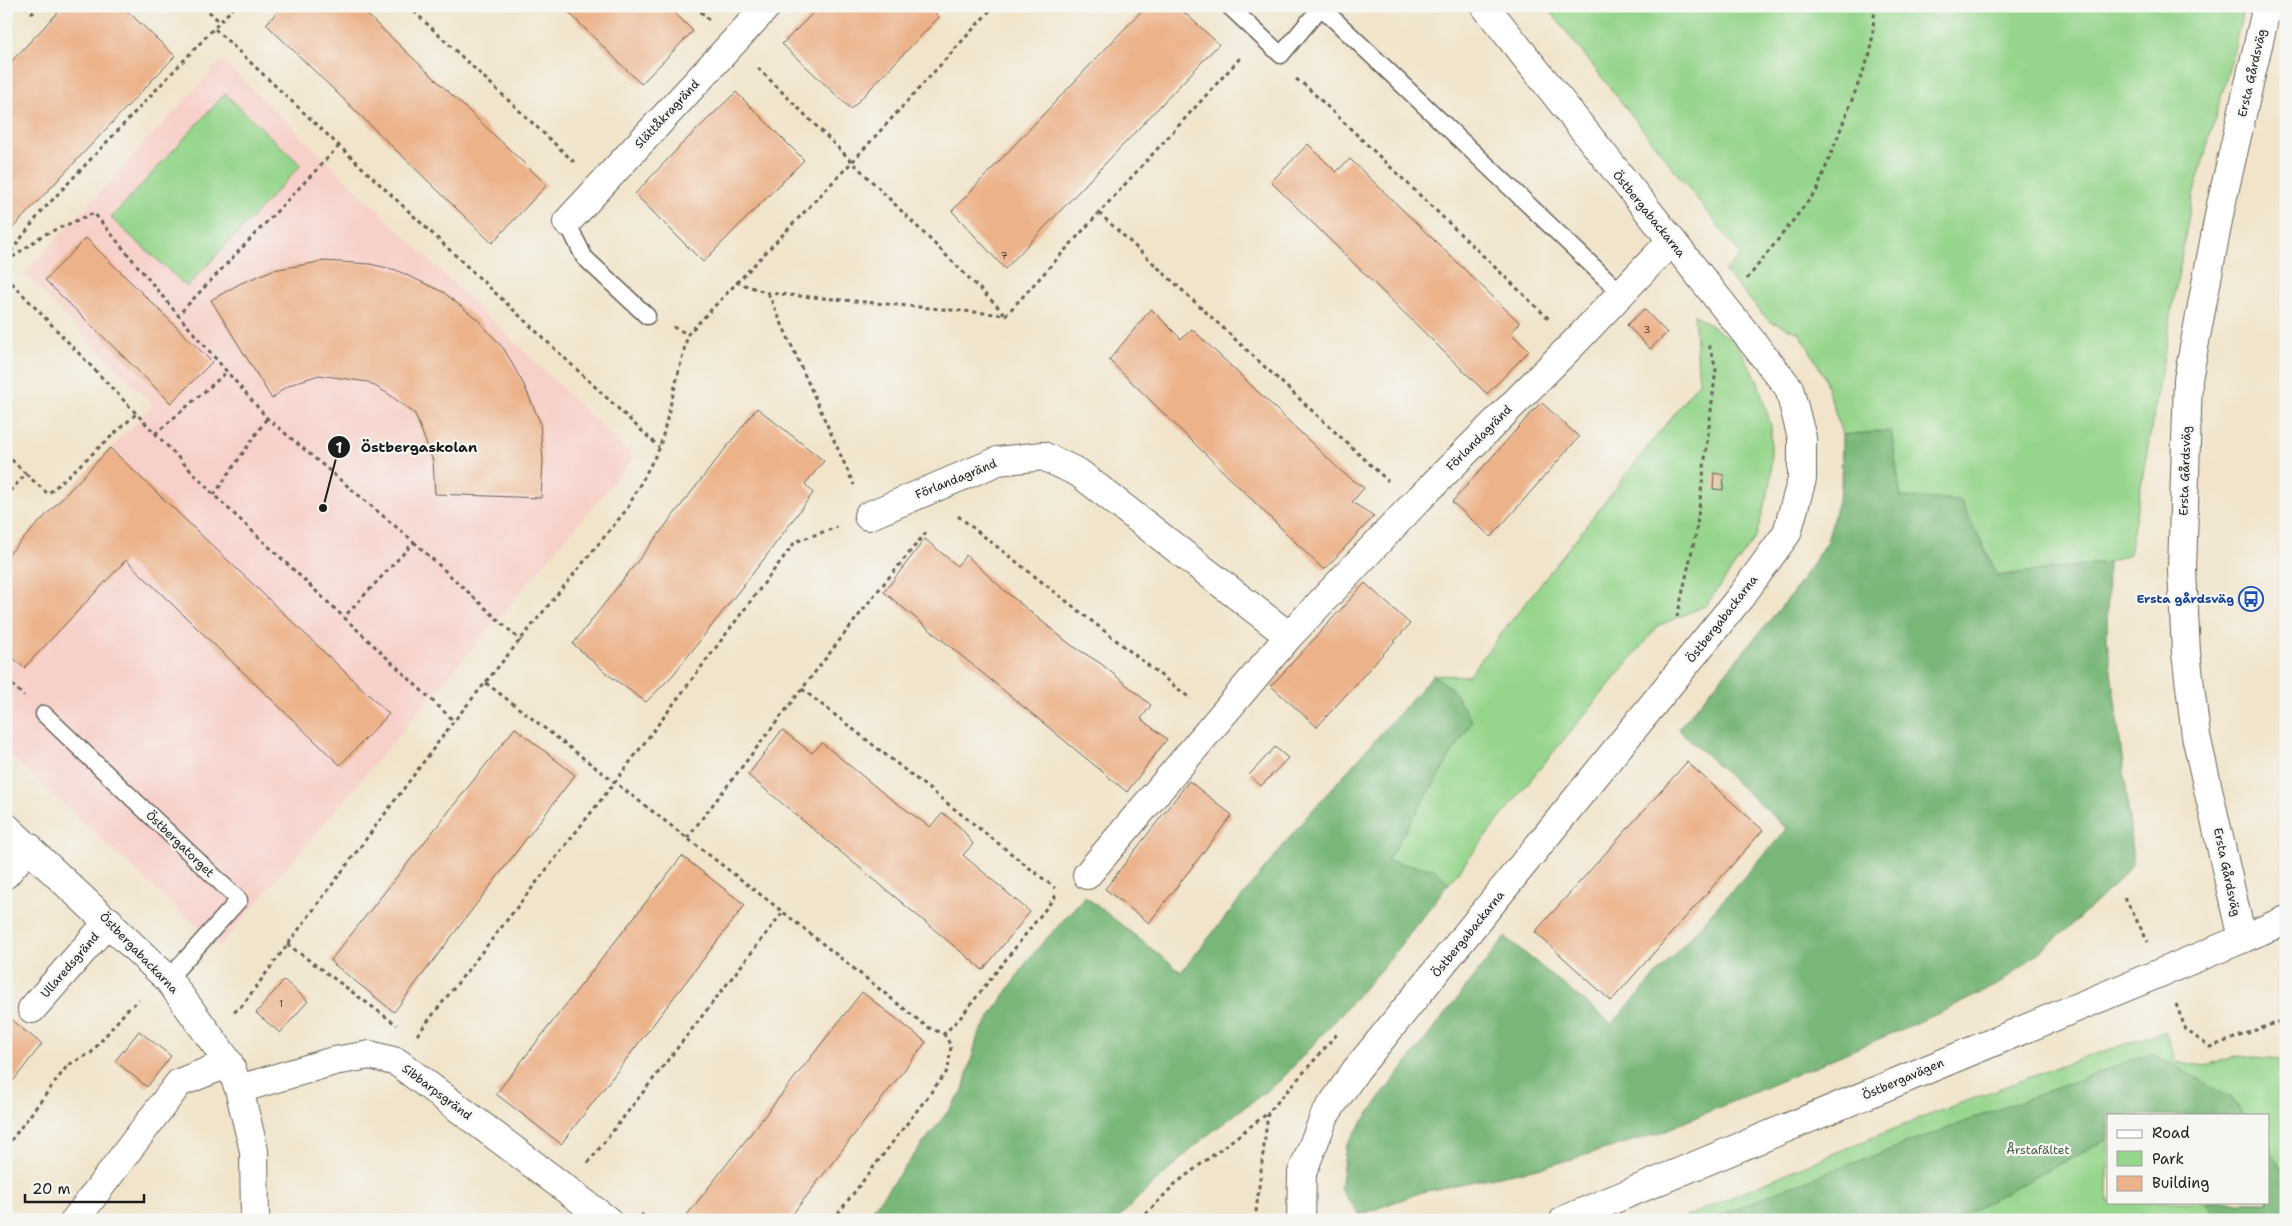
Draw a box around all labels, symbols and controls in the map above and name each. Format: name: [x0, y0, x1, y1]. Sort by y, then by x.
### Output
street label: Ersta Gårdsväg: [2234, 27, 2270, 119]
street label: Slättåkragränd: [631, 76, 703, 152]
street label: Östbergabackarna: [1609, 167, 1689, 261]
house number: 7: [1001, 249, 1008, 262]
house number: 3: [1644, 323, 1651, 336]
street label: Förlandagränd: [1443, 401, 1516, 474]
street label: Ersta Gårdsväg: [2175, 426, 2195, 516]
callout: Östbergaskolan: [326, 433, 488, 462]
text: 1: [336, 438, 343, 458]
text: Östbergaskolan: [361, 438, 477, 456]
street label: Förlandagränd: [913, 455, 999, 503]
street label: Östbergabackarna: [1683, 572, 1762, 666]
bus stop icon: Ersta gårdsväg: [2238, 586, 2264, 612]
place label: Ersta gårdsväg: [2136, 591, 2234, 607]
street label: Östbergatorget: [142, 807, 218, 881]
street label: Ersta Gårdsväg: [2210, 826, 2244, 918]
street label: Östbergabackarna: [1428, 887, 1508, 981]
street label: Östbergabackarna: [96, 909, 182, 997]
street label: Ullaredsgränd: [37, 929, 103, 1001]
house number: 1: [279, 997, 283, 1010]
street label: Östbergavägen: [1860, 1055, 1946, 1103]
street label: Sibbarpsgränd: [399, 1060, 475, 1124]
legend: [2107, 1114, 2270, 1204]
text: Road: [2152, 1123, 2190, 1143]
park label: Årstafältet: [2006, 1142, 2070, 1158]
text: Park: [2152, 1149, 2184, 1169]
scale bar: [25, 1171, 144, 1203]
text: Building: [2152, 1173, 2209, 1193]
text: 20 m: [32, 1179, 71, 1199]

